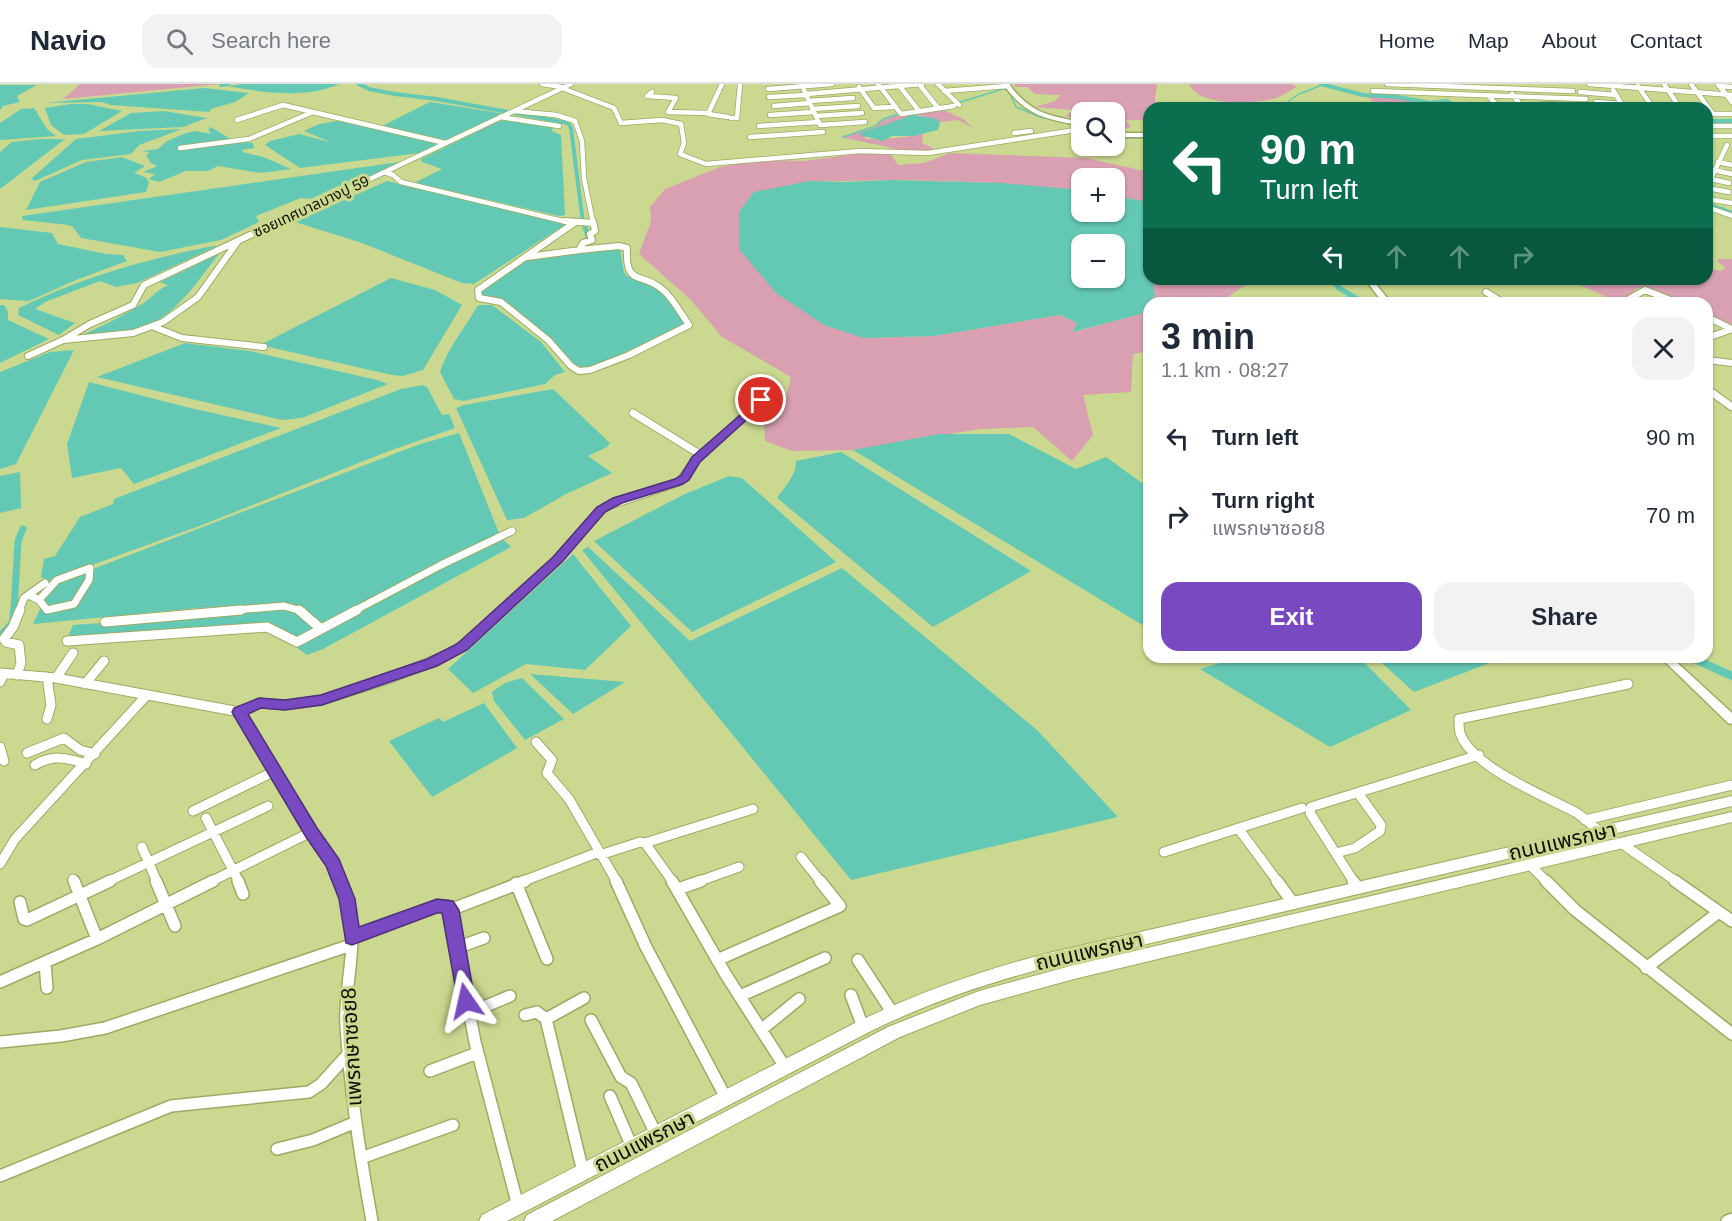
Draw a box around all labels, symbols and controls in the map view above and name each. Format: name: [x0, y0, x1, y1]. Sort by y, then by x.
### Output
search box: [142, 14, 562, 68]
text: Navio: [30, 25, 106, 56]
icon: search: [163, 25, 196, 58]
text: Search here: [211, 28, 331, 53]
text: Home: [1379, 29, 1435, 52]
text: Map: [1468, 29, 1509, 52]
text: About: [1542, 29, 1597, 52]
text: Contact: [1630, 29, 1702, 52]
map controls: [1071, 102, 1125, 288]
button: search: [1071, 102, 1125, 156]
icon: left: [1161, 126, 1239, 204]
text: 90 m: [1260, 126, 1356, 173]
button: +: [1071, 168, 1125, 222]
street label: ซอยเทศบาลบางปู 59: [250, 172, 372, 241]
text: Turn left: [1260, 175, 1358, 205]
button: −: [1071, 234, 1125, 288]
icon: left: [1317, 240, 1350, 273]
icon: ahead: [1380, 240, 1413, 273]
icon: ahead: [1443, 240, 1476, 273]
icon: right: [1506, 240, 1539, 273]
text: 3 min: [1161, 316, 1255, 357]
button: close: [1632, 317, 1695, 380]
text: 1.1 km · 08:27: [1161, 359, 1289, 381]
pin: [735, 374, 786, 425]
icon: arrive: [744, 383, 777, 416]
icon: left: [1161, 422, 1194, 455]
text: Turn left: [1212, 425, 1298, 450]
text: 90 m: [1646, 425, 1695, 450]
text: Turn right: [1212, 488, 1314, 513]
icon: right: [1161, 500, 1194, 533]
text: 70 m: [1646, 503, 1695, 528]
text: แพรกษาซอย8: [1212, 517, 1325, 539]
button: Exit: [1161, 582, 1422, 651]
button: Share: [1434, 582, 1695, 651]
street label: ถนนแพรกษา: [1506, 817, 1618, 865]
street label: ถนนแพรกษา: [1033, 927, 1145, 975]
position arrow: [434, 969, 498, 1033]
street label: แพรกษาซอย8: [336, 987, 366, 1107]
street label: ถนนแพรกษา: [590, 1106, 698, 1176]

